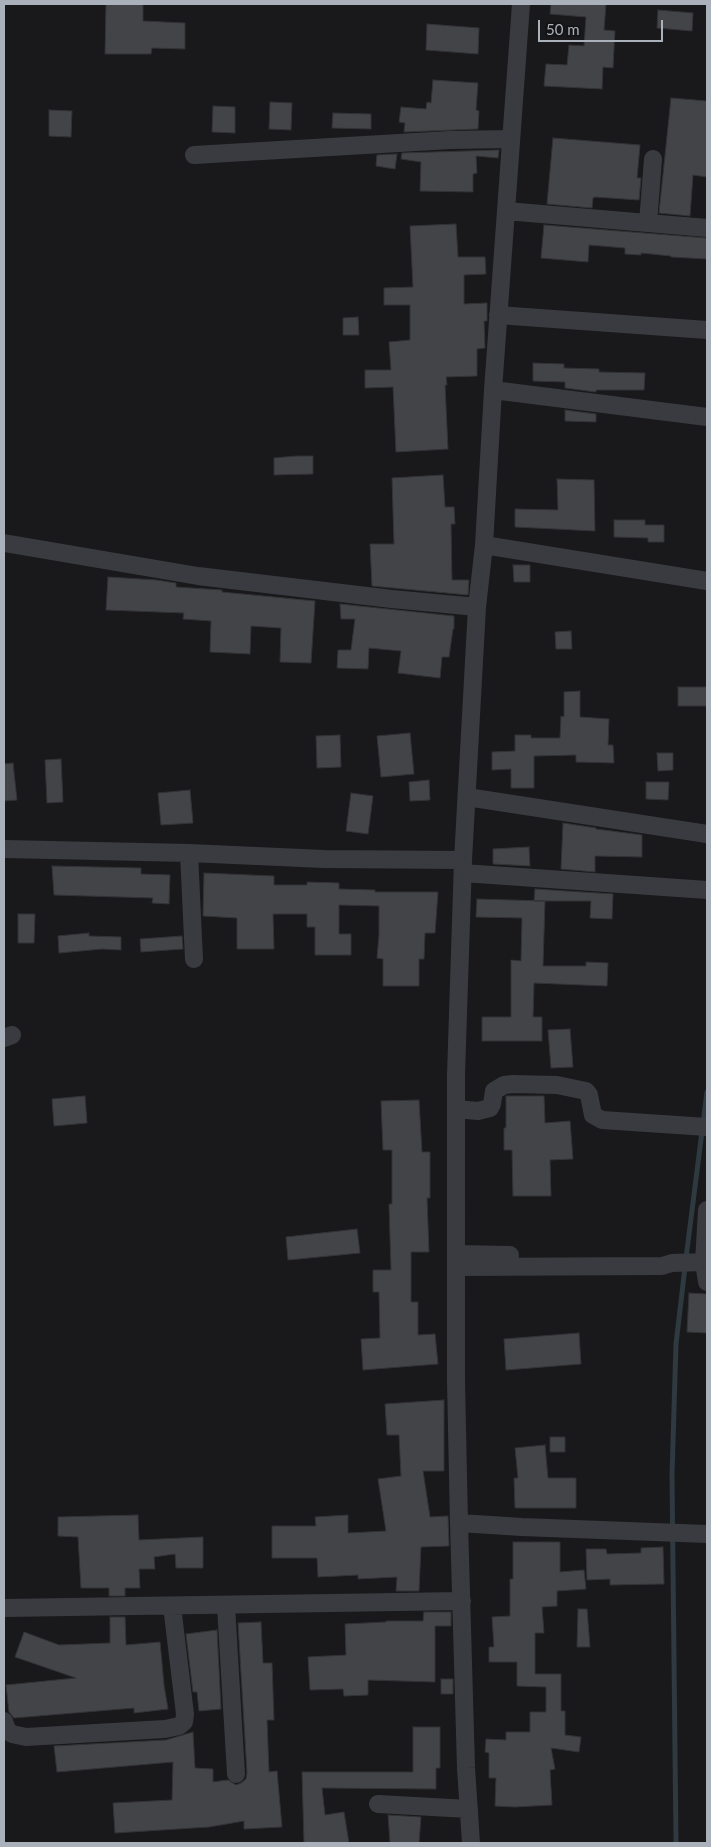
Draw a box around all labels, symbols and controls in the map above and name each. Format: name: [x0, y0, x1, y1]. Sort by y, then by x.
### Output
scale bar: [541, 10, 666, 42]
text: 50 m: [546, 20, 580, 38]

